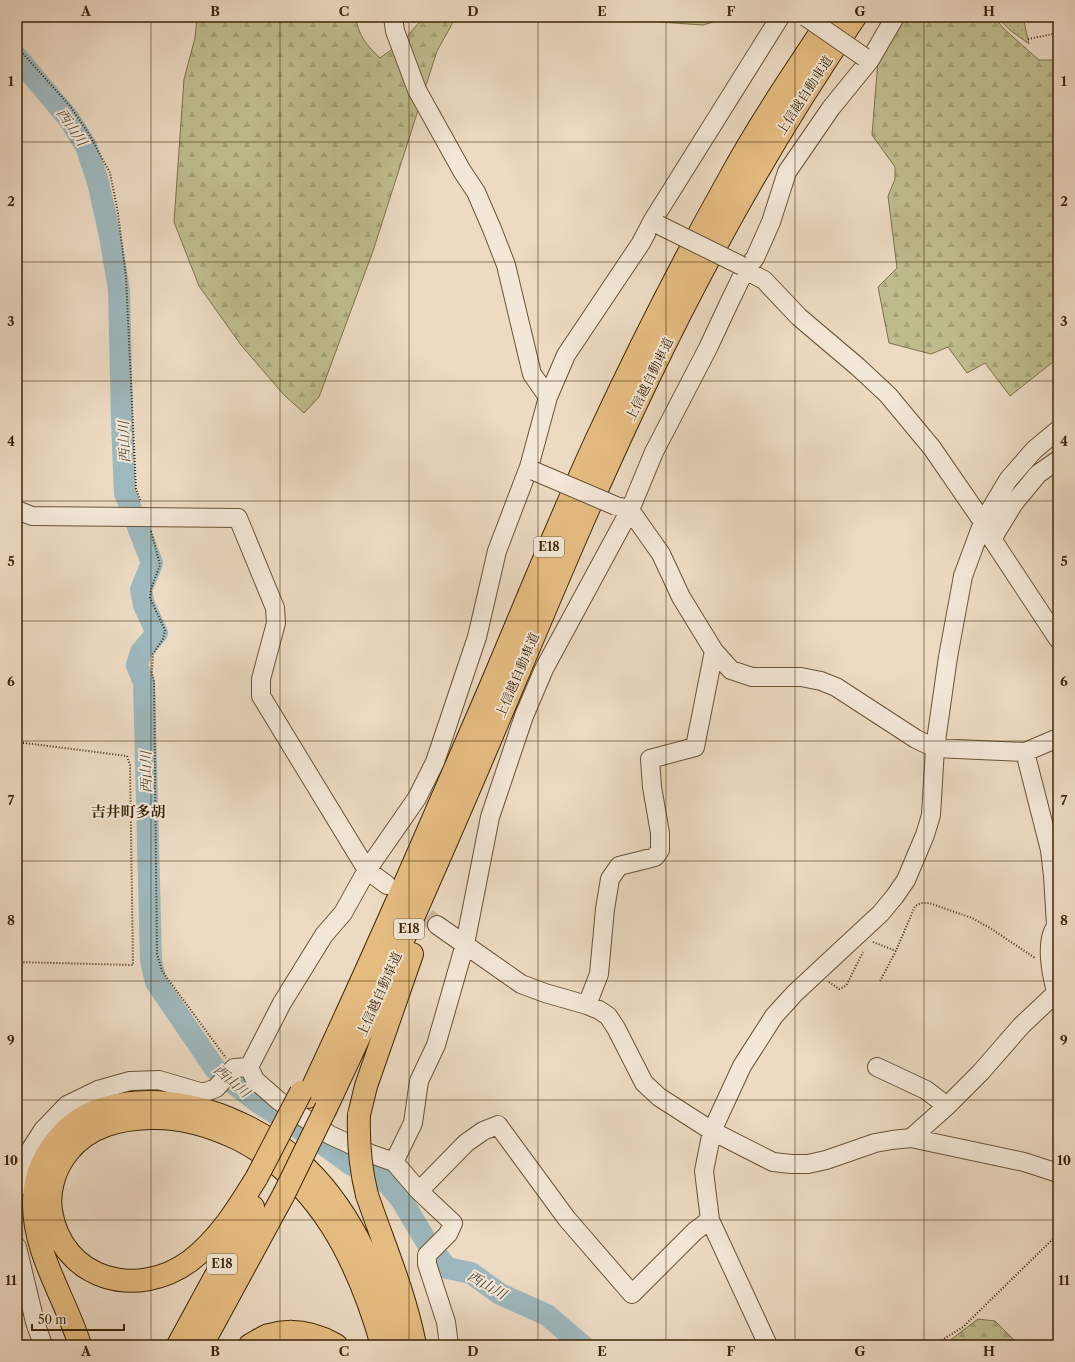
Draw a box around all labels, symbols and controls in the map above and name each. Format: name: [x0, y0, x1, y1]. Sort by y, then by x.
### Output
text: A: [80, 3, 92, 19]
text: B: [210, 3, 220, 19]
text: C: [339, 3, 349, 19]
text: D: [467, 3, 479, 19]
text: E: [597, 3, 607, 19]
text: F: [727, 3, 736, 19]
text: G: [854, 3, 866, 19]
text: H: [983, 3, 995, 19]
street label: 上信越自動車道: [773, 52, 835, 138]
text: 1: [8, 73, 14, 89]
text: 1: [1061, 73, 1067, 89]
water label: 西山川: [53, 105, 92, 151]
text: 2: [7, 193, 15, 209]
text: 2: [1060, 193, 1068, 209]
text: 3: [7, 313, 15, 329]
text: 3: [1060, 313, 1068, 329]
street label: 上信越自動車道: [622, 335, 676, 423]
water label: 西山川: [114, 419, 134, 463]
text: 4: [7, 433, 15, 449]
text: 4: [1060, 433, 1068, 449]
road number: E18: [534, 537, 564, 557]
text: 5: [7, 553, 15, 569]
text: 5: [1060, 553, 1068, 569]
street label: 上信越自動車道: [492, 630, 542, 720]
text: 6: [7, 673, 15, 689]
text: 6: [1060, 673, 1068, 689]
water label: 西山川: [137, 749, 155, 793]
text: 7: [8, 792, 15, 808]
text: 7: [1061, 792, 1068, 808]
district label: 吉井町多胡: [90, 802, 166, 821]
text: 8: [7, 912, 15, 928]
text: 8: [1060, 912, 1068, 928]
road number: E18: [394, 919, 424, 939]
street label: 上信越自動車道: [353, 949, 405, 1039]
text: 9: [7, 1032, 15, 1048]
text: 9: [1060, 1032, 1068, 1048]
water label: 西山川: [210, 1060, 255, 1103]
text: 10: [4, 1152, 18, 1168]
text: 10: [1057, 1152, 1071, 1168]
road number: E18: [207, 1254, 237, 1274]
water label: 西山川: [464, 1267, 511, 1304]
text: 11: [5, 1272, 17, 1288]
text: 11: [1058, 1272, 1070, 1288]
scale bar: [32, 1306, 124, 1332]
text: 50 m: [38, 1312, 67, 1327]
text: A: [80, 1343, 92, 1359]
text: B: [210, 1343, 220, 1359]
text: C: [339, 1343, 349, 1359]
text: D: [467, 1343, 479, 1359]
text: E: [597, 1343, 607, 1359]
text: F: [727, 1343, 736, 1359]
text: G: [854, 1343, 866, 1359]
text: H: [983, 1343, 995, 1359]

